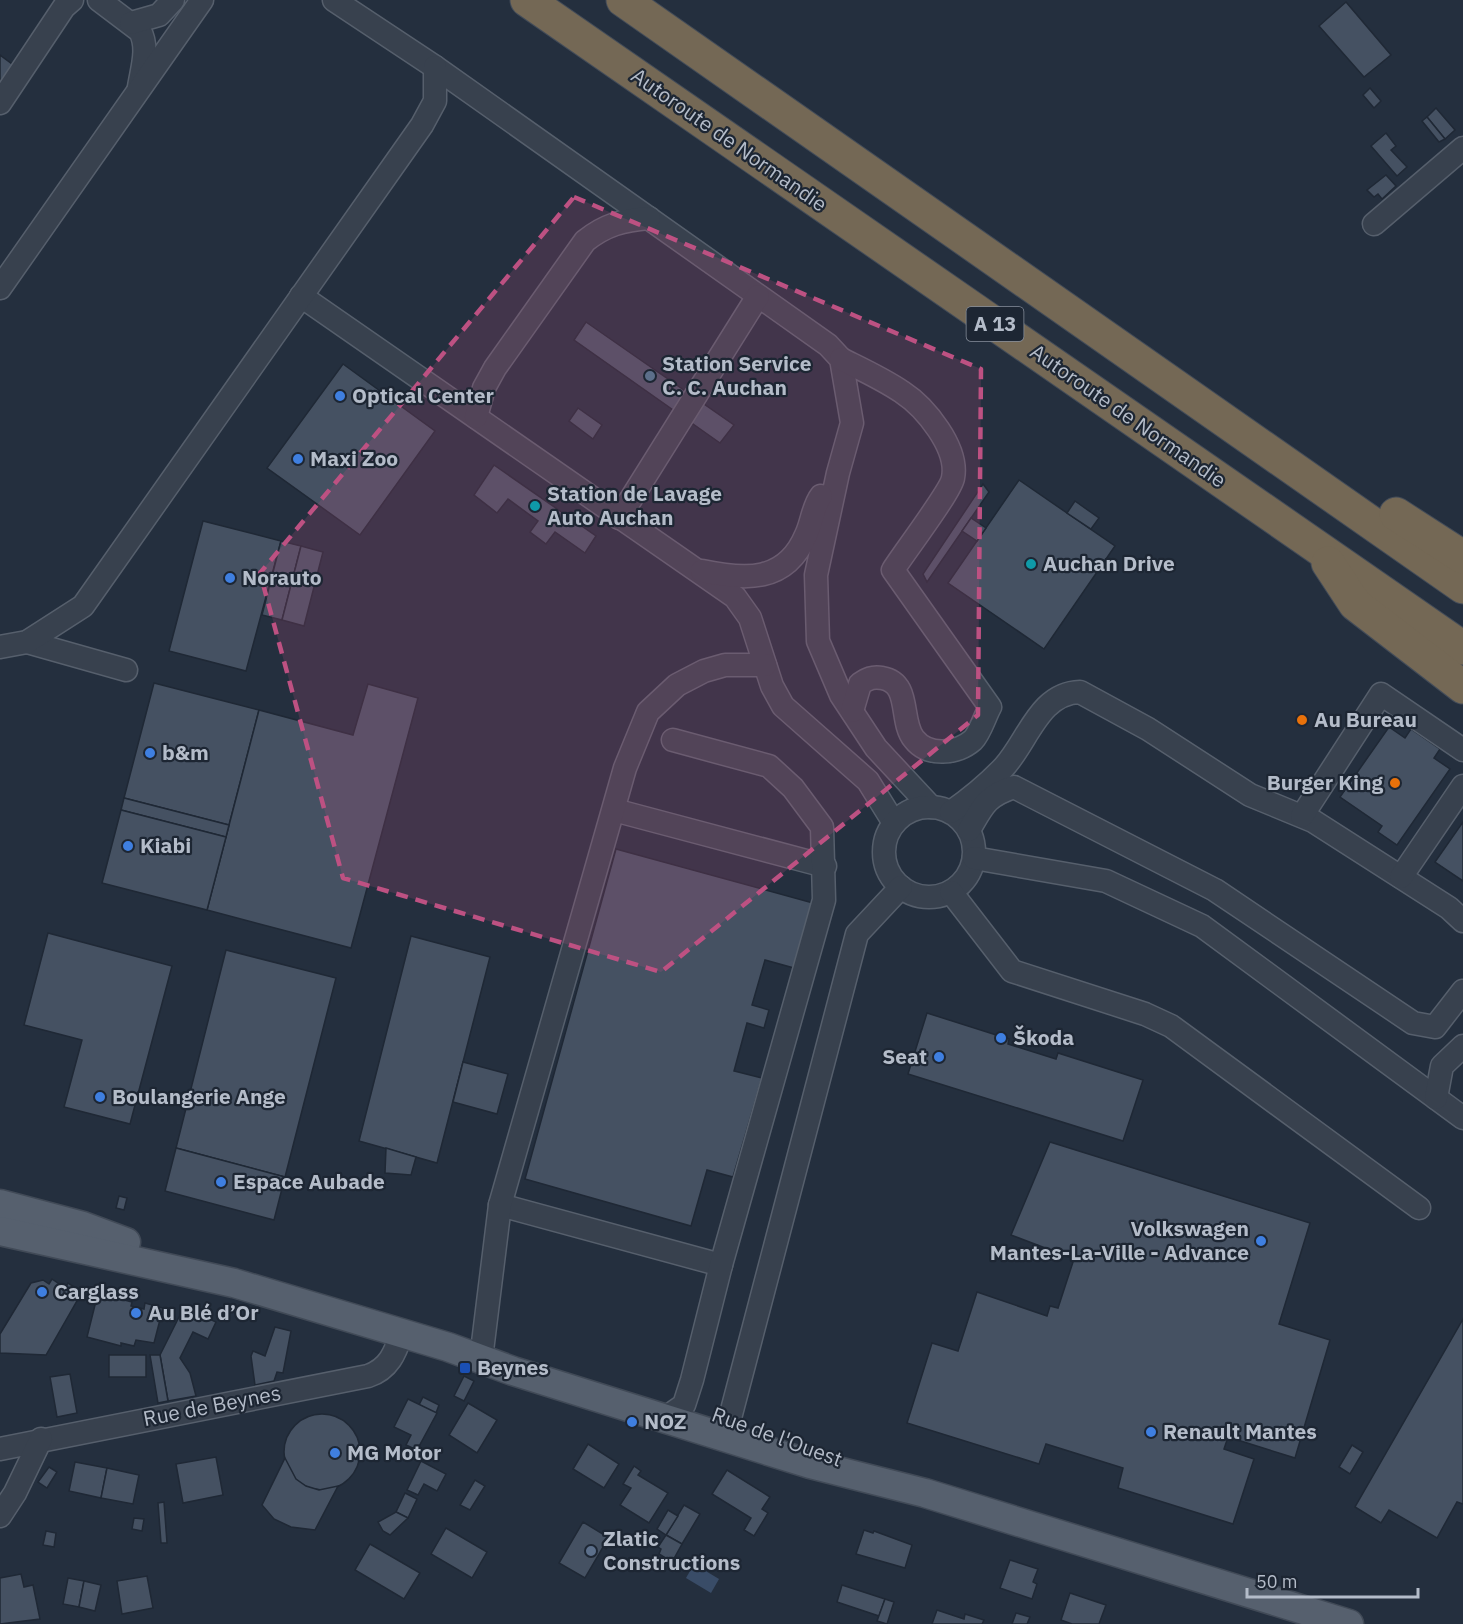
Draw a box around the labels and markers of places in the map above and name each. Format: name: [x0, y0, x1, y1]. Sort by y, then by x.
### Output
place label: Station Service C. C. Auchan: [662, 349, 812, 401]
marker: Station Service C. C. Auchan: [643, 369, 657, 383]
place label: Optical Center: [352, 381, 495, 409]
marker: Optical Center: [333, 389, 347, 403]
place label: Maxi Zoo: [310, 444, 398, 472]
marker: Maxi Zoo: [291, 452, 305, 466]
place label: Station de Lavage Auto Auchan: [547, 479, 722, 531]
marker: Station de Lavage Auto Auchan: [528, 499, 542, 513]
place label: Auchan Drive: [1043, 549, 1175, 577]
marker: Auchan Drive: [1024, 557, 1038, 571]
place label: Norauto: [242, 563, 322, 591]
marker: Norauto: [223, 571, 237, 585]
place label: Au Bureau: [1314, 705, 1417, 733]
marker: Au Bureau: [1295, 713, 1309, 727]
place label: b&m: [162, 738, 209, 766]
marker: b&m: [143, 746, 157, 760]
place label: Burger King: [1267, 768, 1383, 796]
marker: Burger King: [1388, 776, 1402, 790]
place label: Kiabi: [140, 831, 191, 859]
marker: Kiabi: [121, 839, 135, 853]
place label: Škoda: [1013, 1023, 1074, 1051]
marker: Škoda: [994, 1031, 1008, 1045]
place label: Seat: [882, 1042, 927, 1070]
marker: Seat: [932, 1050, 946, 1064]
place label: Boulangerie Ange: [112, 1082, 286, 1110]
marker: Boulangerie Ange: [93, 1090, 107, 1104]
place label: Espace Aubade: [233, 1167, 385, 1195]
marker: Espace Aubade: [214, 1175, 228, 1189]
place label: Volkswagen Mantes-La-Ville - Advance: [990, 1214, 1249, 1266]
marker: Volkswagen Mantes-La-Ville - Advance: [1254, 1234, 1268, 1248]
place label: Carglass: [54, 1277, 139, 1305]
marker: Carglass: [35, 1285, 49, 1299]
place label: Au Blé d’Or: [148, 1298, 259, 1326]
marker: Au Blé d’Or: [129, 1306, 143, 1320]
place label: Beynes: [477, 1353, 549, 1381]
marker: Beynes: [458, 1361, 472, 1375]
place label: NOZ: [644, 1407, 687, 1435]
marker: NOZ: [625, 1415, 639, 1429]
place label: Renault Mantes: [1163, 1417, 1317, 1445]
marker: Renault Mantes: [1144, 1425, 1158, 1439]
place label: MG Motor: [347, 1438, 442, 1466]
marker: MG Motor: [328, 1446, 342, 1460]
place label: Zlatic Constructions: [603, 1524, 740, 1576]
marker: Zlatic Constructions: [584, 1544, 598, 1558]

